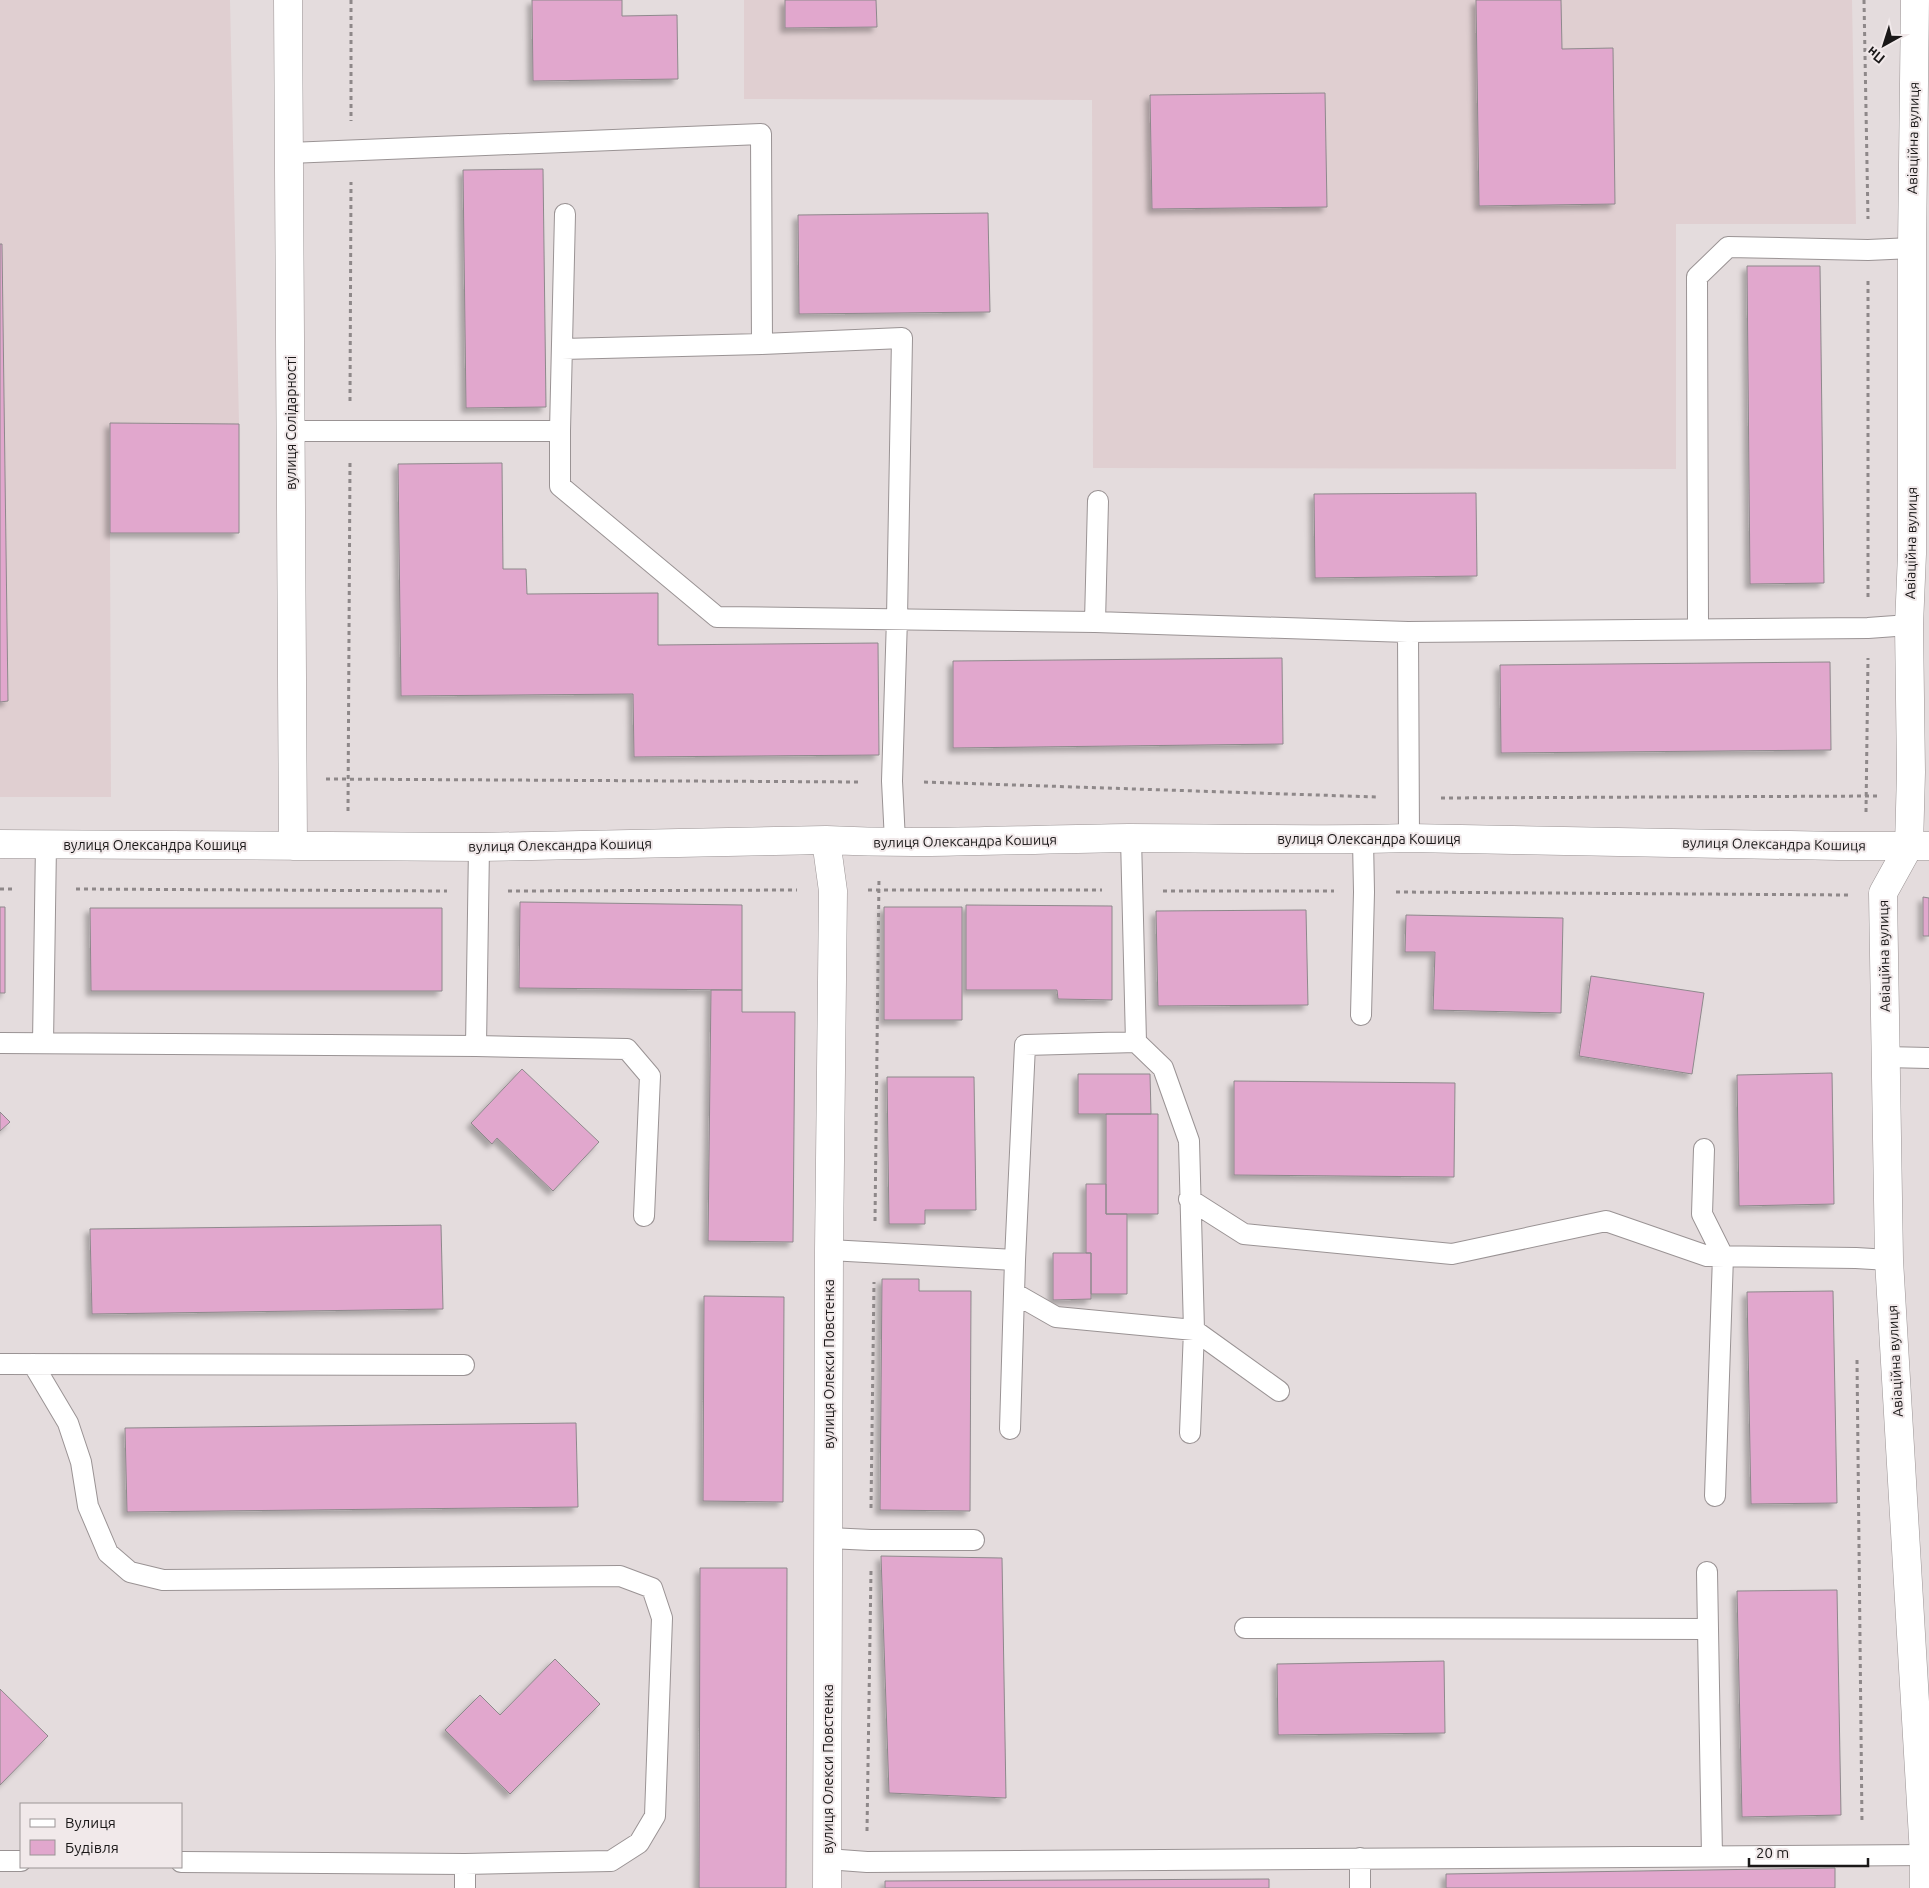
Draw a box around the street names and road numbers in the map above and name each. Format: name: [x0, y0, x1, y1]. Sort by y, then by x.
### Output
street label: Авіаційна вулиця: [1904, 82, 1922, 194]
street label: вулиця Солідарності: [283, 356, 299, 490]
street label: Авіаційна вулиця: [1902, 487, 1920, 599]
street label: вулиця Олександра Кошиця: [873, 831, 1057, 851]
street label: вулиця Олександра Кошиця: [1277, 831, 1461, 847]
street label: вулиця Олександра Кошиця: [1682, 834, 1866, 854]
street label: вулиця Олександра Кошиця: [468, 835, 652, 855]
street label: вулиця Олександра Кошиця: [63, 837, 247, 853]
street label: Авіаційна вулиця: [1875, 900, 1893, 1012]
street label: вулиця Олекси Повстенка: [821, 1279, 837, 1449]
street label: Авіаційна вулиця: [1884, 1305, 1906, 1417]
street label: вулиця Олекси Повстенка: [820, 1684, 836, 1854]

